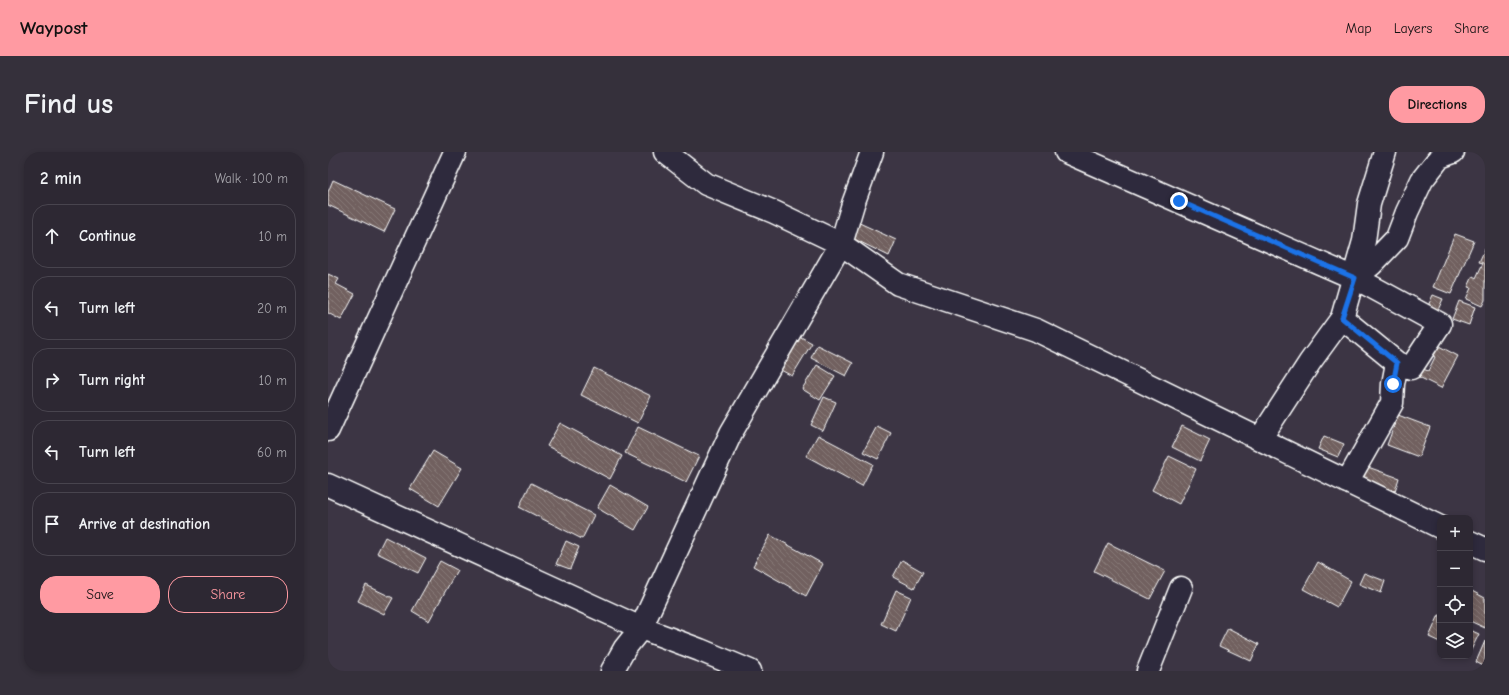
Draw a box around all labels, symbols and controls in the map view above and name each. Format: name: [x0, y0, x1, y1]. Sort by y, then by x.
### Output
text: Waypost: [20, 17, 88, 39]
text: Map: [1345, 20, 1372, 37]
text: Layers: [1394, 20, 1432, 37]
text: Share: [1454, 20, 1489, 37]
button: Directions: [1389, 86, 1485, 123]
text: Find us: [24, 88, 113, 120]
text: 2 min: [40, 169, 81, 188]
text: Walk · 100 m: [215, 171, 288, 186]
route end: [1170, 192, 1188, 210]
icon: ahead: [41, 225, 63, 247]
text: Continue: [79, 227, 136, 245]
text: 10 m: [259, 229, 287, 244]
icon: left: [41, 297, 63, 319]
text: Turn left: [79, 299, 135, 317]
text: 20 m: [257, 301, 287, 316]
icon: right: [41, 369, 63, 391]
text: Turn right: [79, 371, 145, 389]
text: 10 m: [259, 373, 287, 388]
route start: [1384, 375, 1402, 393]
icon: left: [41, 441, 63, 463]
text: Turn left: [79, 443, 135, 461]
text: 60 m: [257, 445, 287, 460]
icon: arrive: [41, 513, 63, 535]
text: Arrive at destination: [79, 515, 210, 533]
map controls: [1437, 515, 1473, 659]
button: +: [1437, 515, 1473, 551]
button: −: [1437, 551, 1473, 587]
button: Save: [40, 576, 160, 613]
button: Share: [168, 576, 288, 613]
button: locate: [1437, 587, 1473, 623]
button: layers: [1437, 623, 1473, 659]

